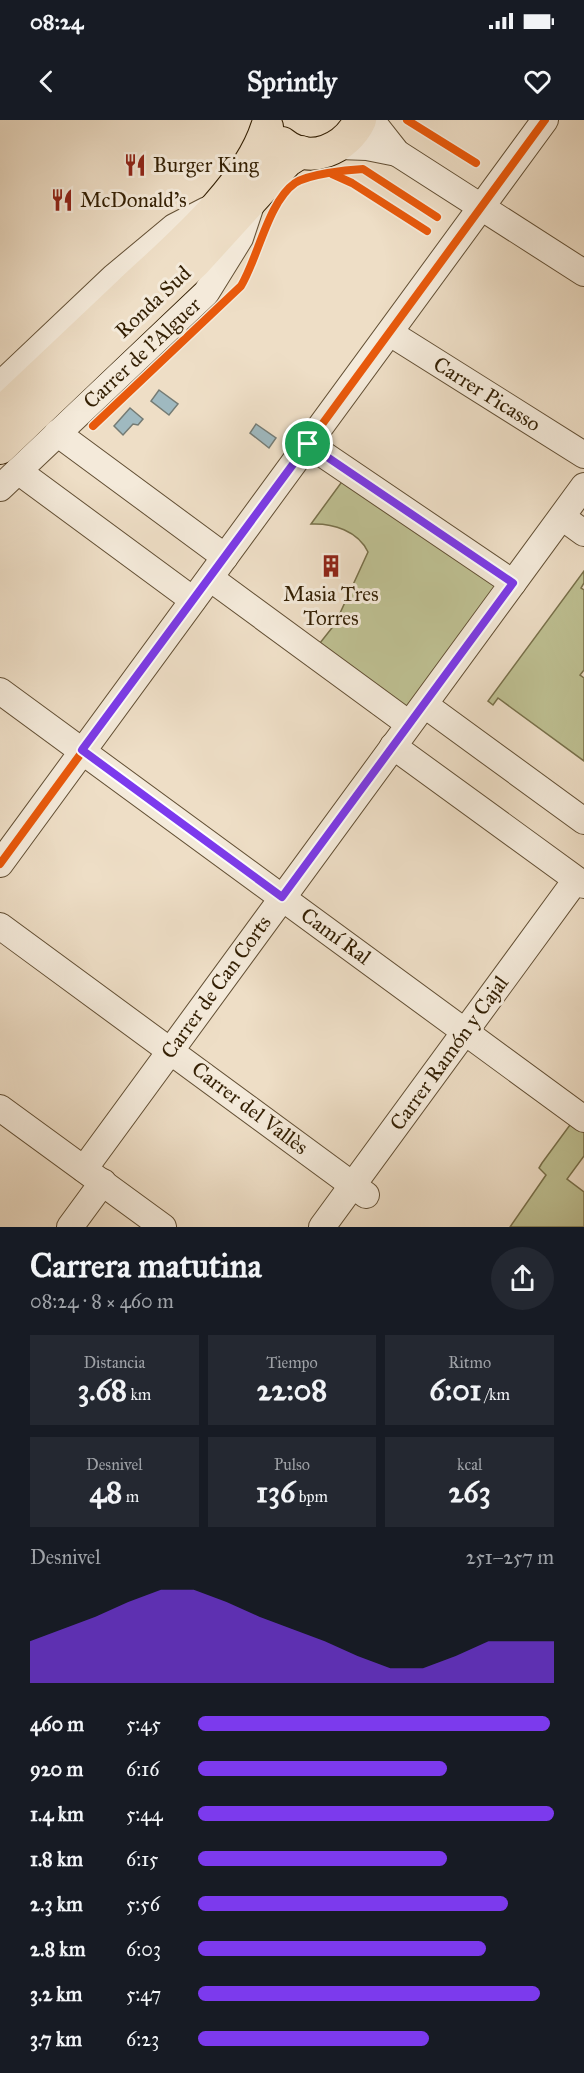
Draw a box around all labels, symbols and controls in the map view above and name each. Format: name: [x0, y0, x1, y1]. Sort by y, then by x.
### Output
text: 08:24: [30, 8, 83, 35]
icon: back: [30, 65, 63, 98]
text: Sprintly: [247, 65, 337, 98]
icon: heart: [521, 65, 554, 98]
restaurant icon: Burger King: [122, 152, 148, 178]
place label: Burger King: [153, 152, 259, 178]
restaurant icon: McDonald's: [49, 187, 75, 213]
place label: McDonald's: [80, 187, 187, 213]
street label: Ronda Sud: [110, 260, 197, 344]
street label: Carrer de l'Alguer: [78, 292, 206, 414]
street label: Carrer Picasso: [429, 351, 546, 437]
pin: [282, 418, 333, 469]
icon: arrive: [291, 427, 324, 460]
building icon: Masia Tres Torres: [318, 553, 344, 579]
place label: Masia Tres Torres: [283, 581, 379, 631]
street label: Camí Ral: [296, 902, 376, 970]
street label: Carrer de Can Corts: [155, 910, 277, 1064]
street label: Carrer Ramón y Cajal: [384, 970, 514, 1135]
street label: Carrer del Vallès: [187, 1056, 313, 1160]
text: Carrera matutina: [30, 1246, 262, 1286]
button: share: [491, 1247, 554, 1310]
text: 08:24 · 8 × 460 m: [30, 1289, 174, 1313]
text: Distancia: [83, 1353, 145, 1372]
text: Tiempo: [266, 1353, 318, 1372]
text: Ritmo: [448, 1353, 491, 1372]
text: 3.68: [77, 1372, 127, 1408]
text: 22:08: [257, 1372, 327, 1408]
text: 6:01: [429, 1372, 481, 1408]
text: km: [127, 1385, 151, 1404]
text: /km: [481, 1385, 510, 1404]
text: Desnivel: [86, 1455, 143, 1474]
text: Pulso: [274, 1455, 310, 1474]
text: kcal: [457, 1455, 482, 1474]
text: 48: [90, 1474, 122, 1510]
text: 136: [256, 1474, 295, 1510]
text: 263: [449, 1474, 491, 1510]
text: m: [122, 1487, 139, 1506]
text: bpm: [295, 1487, 328, 1506]
text: Desnivel: [30, 1545, 101, 1569]
text: 251–257 m: [466, 1545, 554, 1569]
text: 460 m: [30, 1712, 84, 1736]
text: 5:45: [126, 1712, 161, 1736]
text: 920 m: [30, 1757, 83, 1781]
text: 6:16: [126, 1757, 159, 1781]
text: 1.4 km: [30, 1802, 84, 1826]
text: 5:44: [126, 1802, 163, 1826]
text: 1.8 km: [30, 1847, 83, 1871]
text: 6:15: [126, 1847, 158, 1871]
text: 2.3 km: [30, 1892, 83, 1916]
text: 5:56: [126, 1892, 160, 1916]
text: 2.8 km: [30, 1937, 85, 1961]
text: 6:03: [126, 1937, 161, 1961]
text: 3.2 km: [30, 1982, 82, 2006]
text: 5:47: [126, 1982, 161, 2006]
text: 3.7 km: [30, 2027, 82, 2051]
text: 6:23: [126, 2027, 159, 2051]

